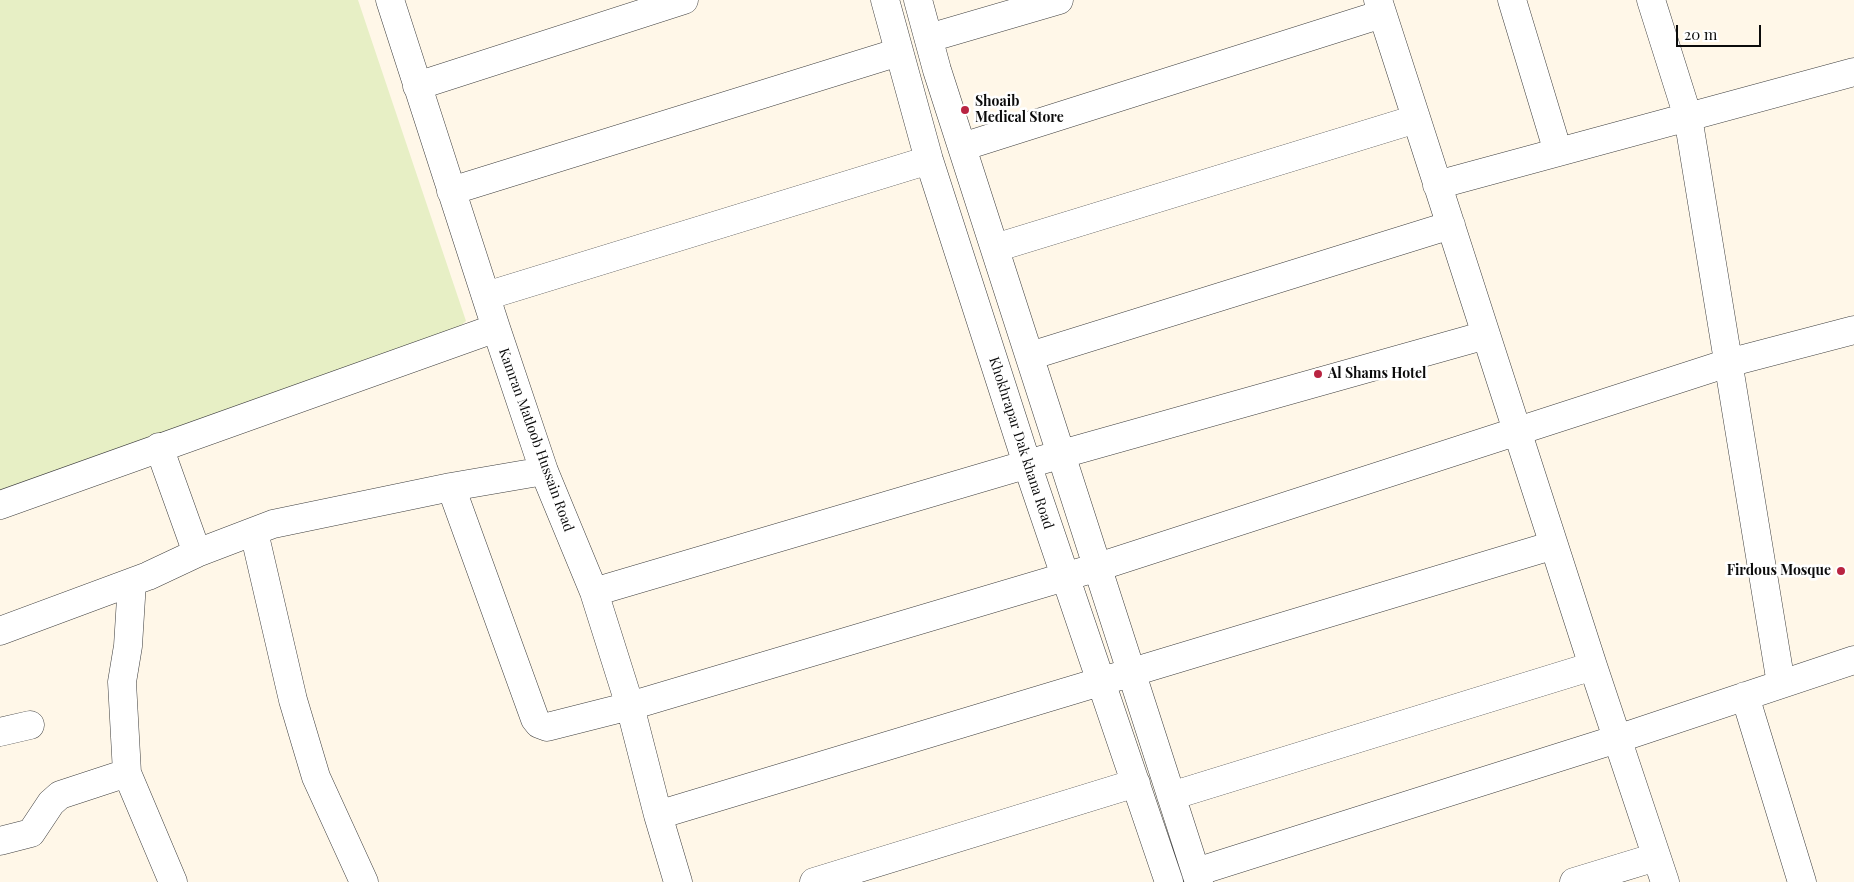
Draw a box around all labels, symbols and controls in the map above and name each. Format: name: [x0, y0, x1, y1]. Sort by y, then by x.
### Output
scale bar: [1679, 15, 1764, 47]
text: 20 m: [1684, 24, 1717, 44]
place label: Shoaib Medical Store: [975, 94, 1064, 126]
marker: Shoaib Medical Store: [959, 104, 971, 116]
street label: Kamran Matloob Hussain Road: [495, 346, 577, 534]
street label: Khokhrapar Dak khana Road: [985, 355, 1057, 531]
place label: Al Shams Hotel: [1328, 366, 1426, 382]
marker: Al Shams Hotel: [1312, 368, 1324, 380]
place label: Firdous Mosque: [1727, 563, 1831, 579]
marker: Firdous Mosque: [1835, 565, 1847, 577]

